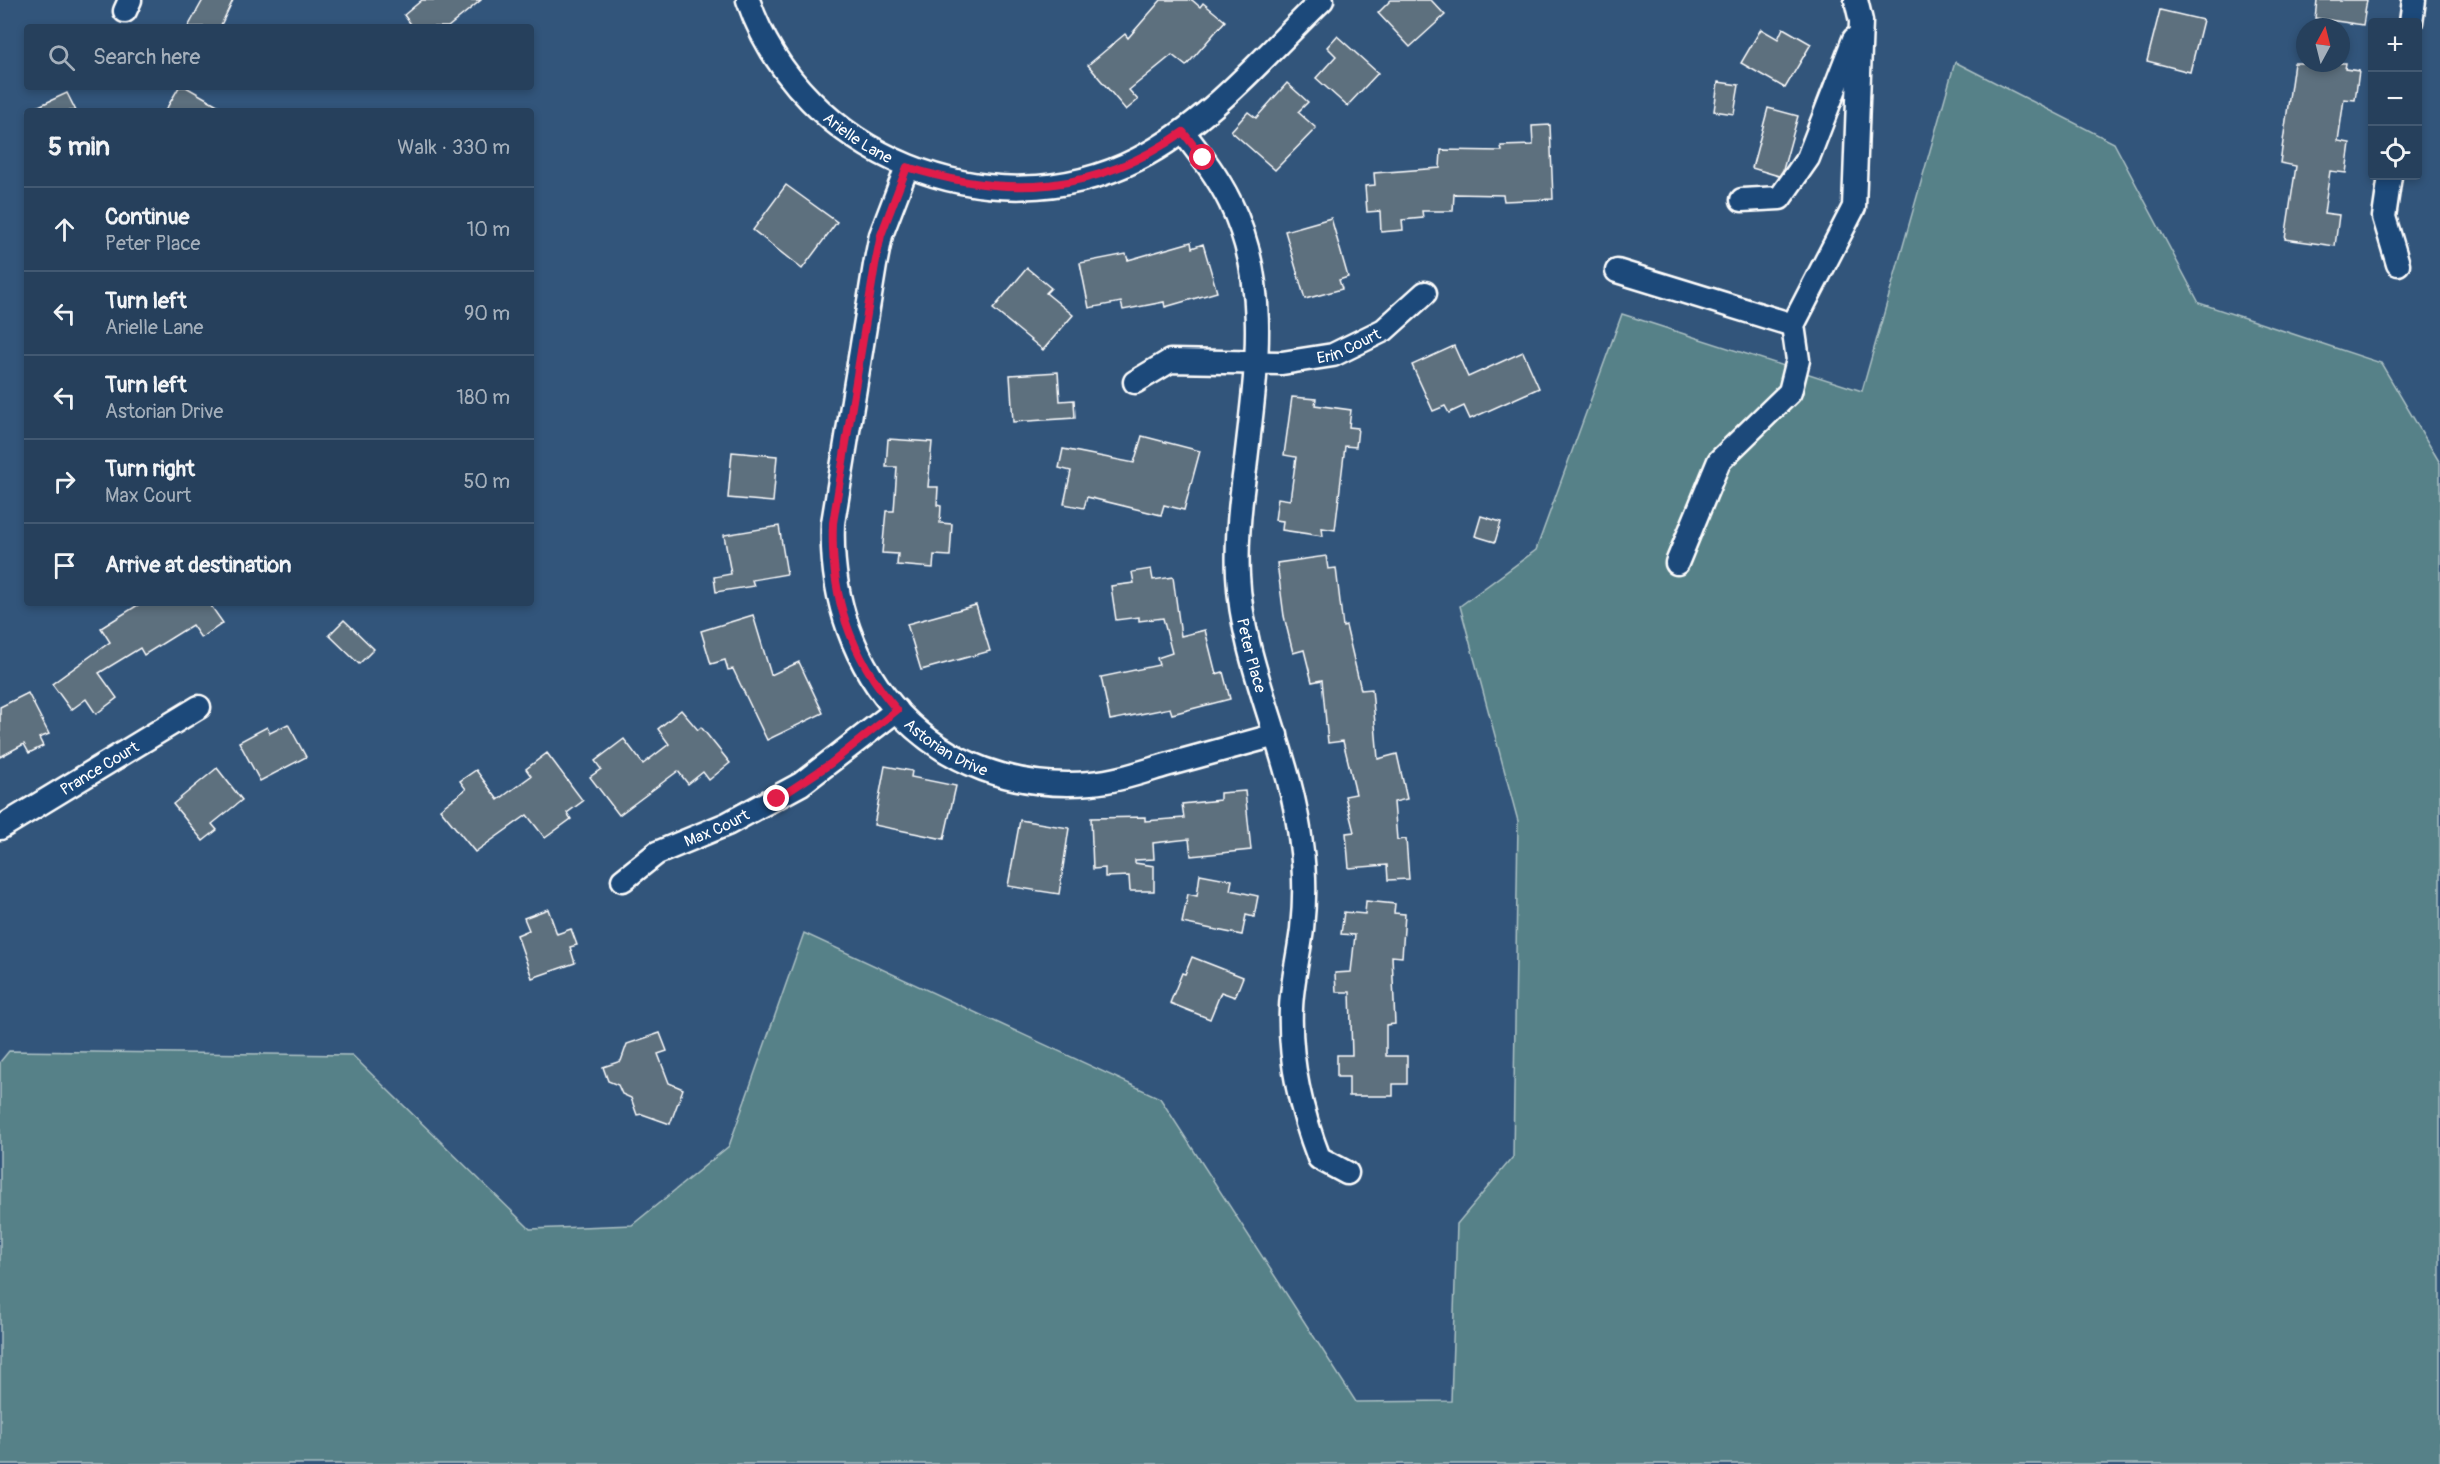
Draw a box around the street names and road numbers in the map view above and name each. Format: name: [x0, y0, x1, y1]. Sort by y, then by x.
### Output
street label: Arielle Lane: [819, 108, 896, 168]
street label: Erin Court: [1315, 324, 1385, 368]
street label: Peter Place: [1232, 616, 1270, 695]
street label: Astorian Drive: [900, 714, 990, 781]
street label: Prance Court: [57, 737, 143, 800]
street label: Max Court: [681, 805, 753, 852]

